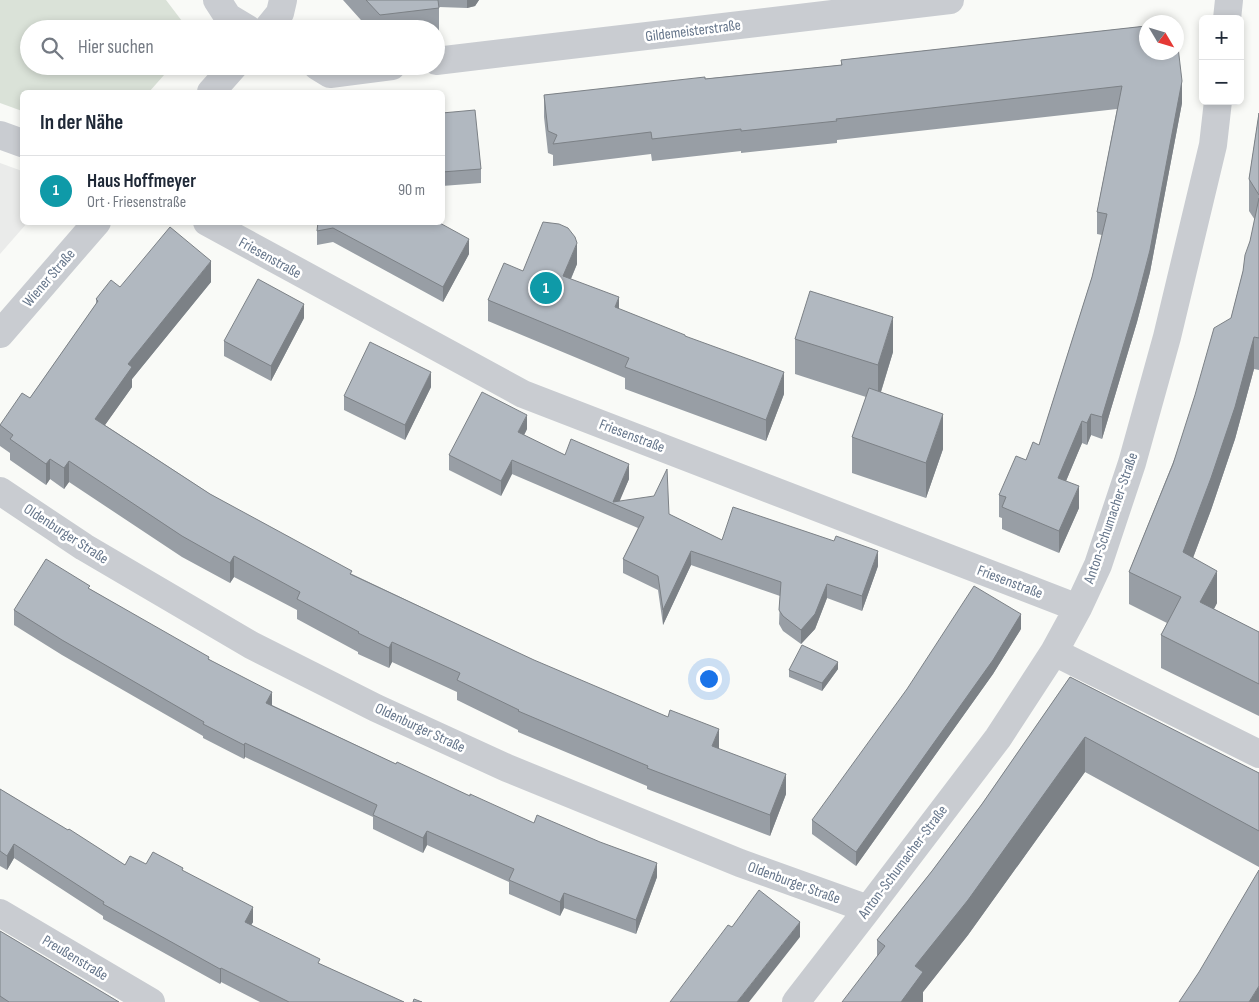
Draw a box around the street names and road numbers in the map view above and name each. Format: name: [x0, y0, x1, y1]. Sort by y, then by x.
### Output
street label: Gildemeisterstraße: [644, 16, 742, 46]
street label: Friesenstraße: [235, 233, 305, 283]
street label: Wiener Straße: [19, 245, 79, 311]
street label: Friesenstraße: [596, 415, 668, 457]
street label: Anton-Schumacher-Straße: [1079, 450, 1142, 587]
street label: Oldenburger Straße: [20, 500, 112, 568]
street label: Friesenstraße: [974, 561, 1046, 603]
street label: Oldenburger Straße: [372, 699, 468, 757]
street label: Anton-Schumacher-Straße: [853, 801, 952, 923]
street label: Oldenburger Straße: [745, 857, 843, 909]
street label: Preußenstraße: [39, 931, 111, 985]

